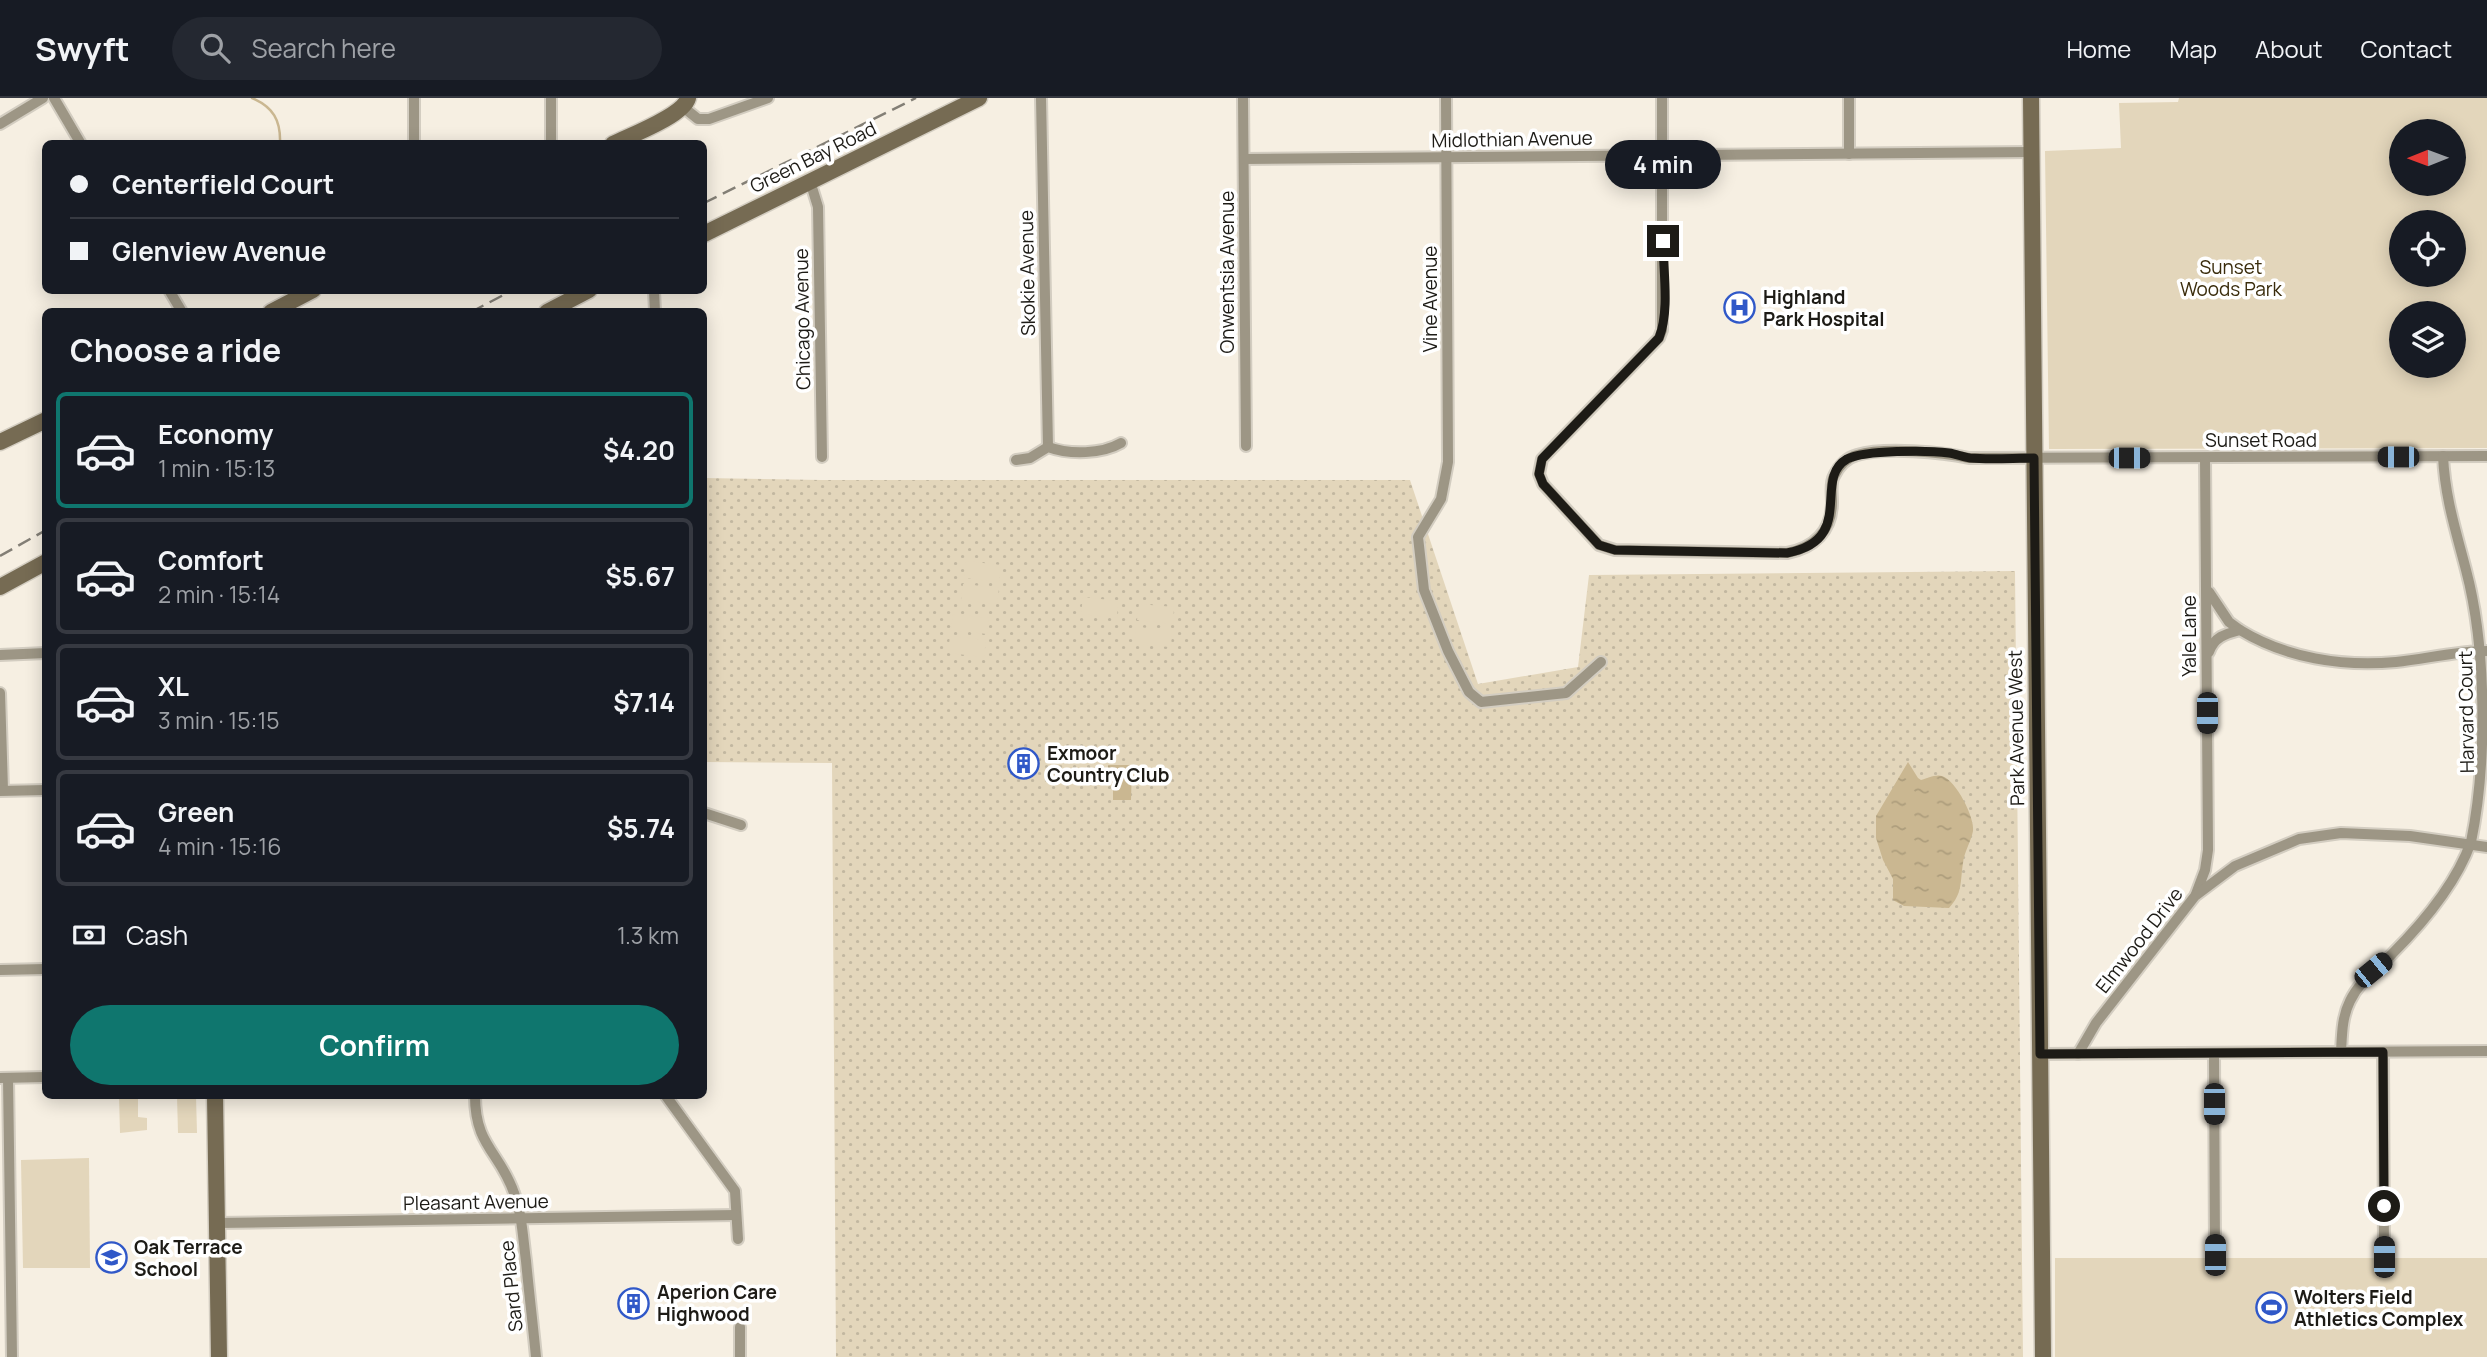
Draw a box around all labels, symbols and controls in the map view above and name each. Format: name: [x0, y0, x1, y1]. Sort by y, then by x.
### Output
search box: [172, 17, 662, 80]
text: Swyft: [35, 26, 130, 71]
icon: search: [196, 29, 234, 67]
text: Search here: [252, 30, 396, 66]
text: Home: [2066, 32, 2131, 65]
text: Map: [2169, 32, 2217, 65]
text: About: [2255, 32, 2323, 65]
text: Contact: [2361, 32, 2452, 65]
street label: Green Bay Road: [745, 115, 881, 199]
north arrow: [2389, 119, 2466, 196]
map controls: [2389, 119, 2466, 378]
street label: Midlothian Avenue: [1431, 125, 1593, 153]
callout: 4 min: [1605, 139, 1721, 188]
text: 4 min: [1633, 148, 1693, 180]
text: Centerfield Court: [112, 166, 334, 202]
street label: Onwentsia Avenue: [1214, 191, 1240, 353]
street label: Skokie Avenue: [1013, 210, 1041, 336]
button: locate: [2389, 210, 2466, 287]
route end: [1647, 225, 1679, 257]
text: Glenview Avenue: [112, 233, 326, 269]
street label: Vine Avenue: [1417, 246, 1443, 352]
street label: Chicago Avenue: [788, 248, 816, 390]
park label: Sunset Woods Park: [2180, 254, 2283, 302]
place label: Highland Park Hospital: [1763, 284, 1884, 332]
hospital icon: Highland Park Hospital: [1723, 291, 1757, 325]
button: layers: [2389, 301, 2466, 378]
text: Choose a ride: [70, 328, 281, 372]
text: Economy: [158, 416, 273, 452]
icon: car: [74, 419, 137, 482]
street label: Sunset Road: [2205, 427, 2317, 453]
text: $4.20: [603, 432, 675, 468]
car: [2378, 447, 2420, 468]
car: [2109, 448, 2151, 469]
text: 1 min · 15:13: [158, 452, 275, 484]
text: Comfort: [158, 542, 264, 578]
icon: car: [74, 545, 137, 608]
text: $5.67: [606, 558, 675, 594]
text: 2 min · 15:14: [158, 578, 280, 610]
street label: Yale Lane: [2176, 595, 2202, 677]
street label: Park Avenue West: [2002, 650, 2030, 806]
street label: Harvard Court: [2452, 651, 2480, 773]
text: XL: [158, 668, 189, 704]
icon: car: [74, 671, 137, 734]
text: $7.14: [613, 684, 675, 720]
car: [2197, 692, 2218, 734]
text: 3 min · 15:15: [158, 704, 280, 736]
place label: Exmoor Country Club: [1047, 740, 1169, 788]
building icon: Exmoor Country Club: [1007, 747, 1041, 781]
text: Green: [158, 794, 234, 830]
icon: car: [74, 797, 137, 860]
text: $5.74: [607, 810, 675, 846]
text: 4 min · 15:16: [158, 830, 281, 862]
street label: Elmwood Drive: [2089, 882, 2189, 998]
icon: cash: [70, 916, 108, 954]
text: Cash: [126, 917, 188, 953]
text: 1.3 km: [617, 919, 679, 951]
car: [2351, 949, 2396, 991]
button: Confirm: [70, 1005, 679, 1085]
car: [2204, 1083, 2225, 1125]
street label: Pleasant Avenue: [403, 1188, 549, 1216]
route start: [2368, 1190, 2400, 1222]
place label: Oak Terrace School: [134, 1234, 243, 1282]
car: [2205, 1234, 2226, 1276]
car: [2374, 1236, 2395, 1278]
street label: Sard Place: [493, 1239, 529, 1333]
school or university icon: Oak Terrace School: [94, 1241, 128, 1275]
place label: Aperion Care Highwood: [657, 1279, 777, 1327]
place label: Wolters Field Athletics Complex: [2294, 1284, 2464, 1332]
building icon: Aperion Care Highwood: [617, 1286, 651, 1320]
sports icon: Wolters Field Athletics Complex: [2254, 1291, 2288, 1325]

